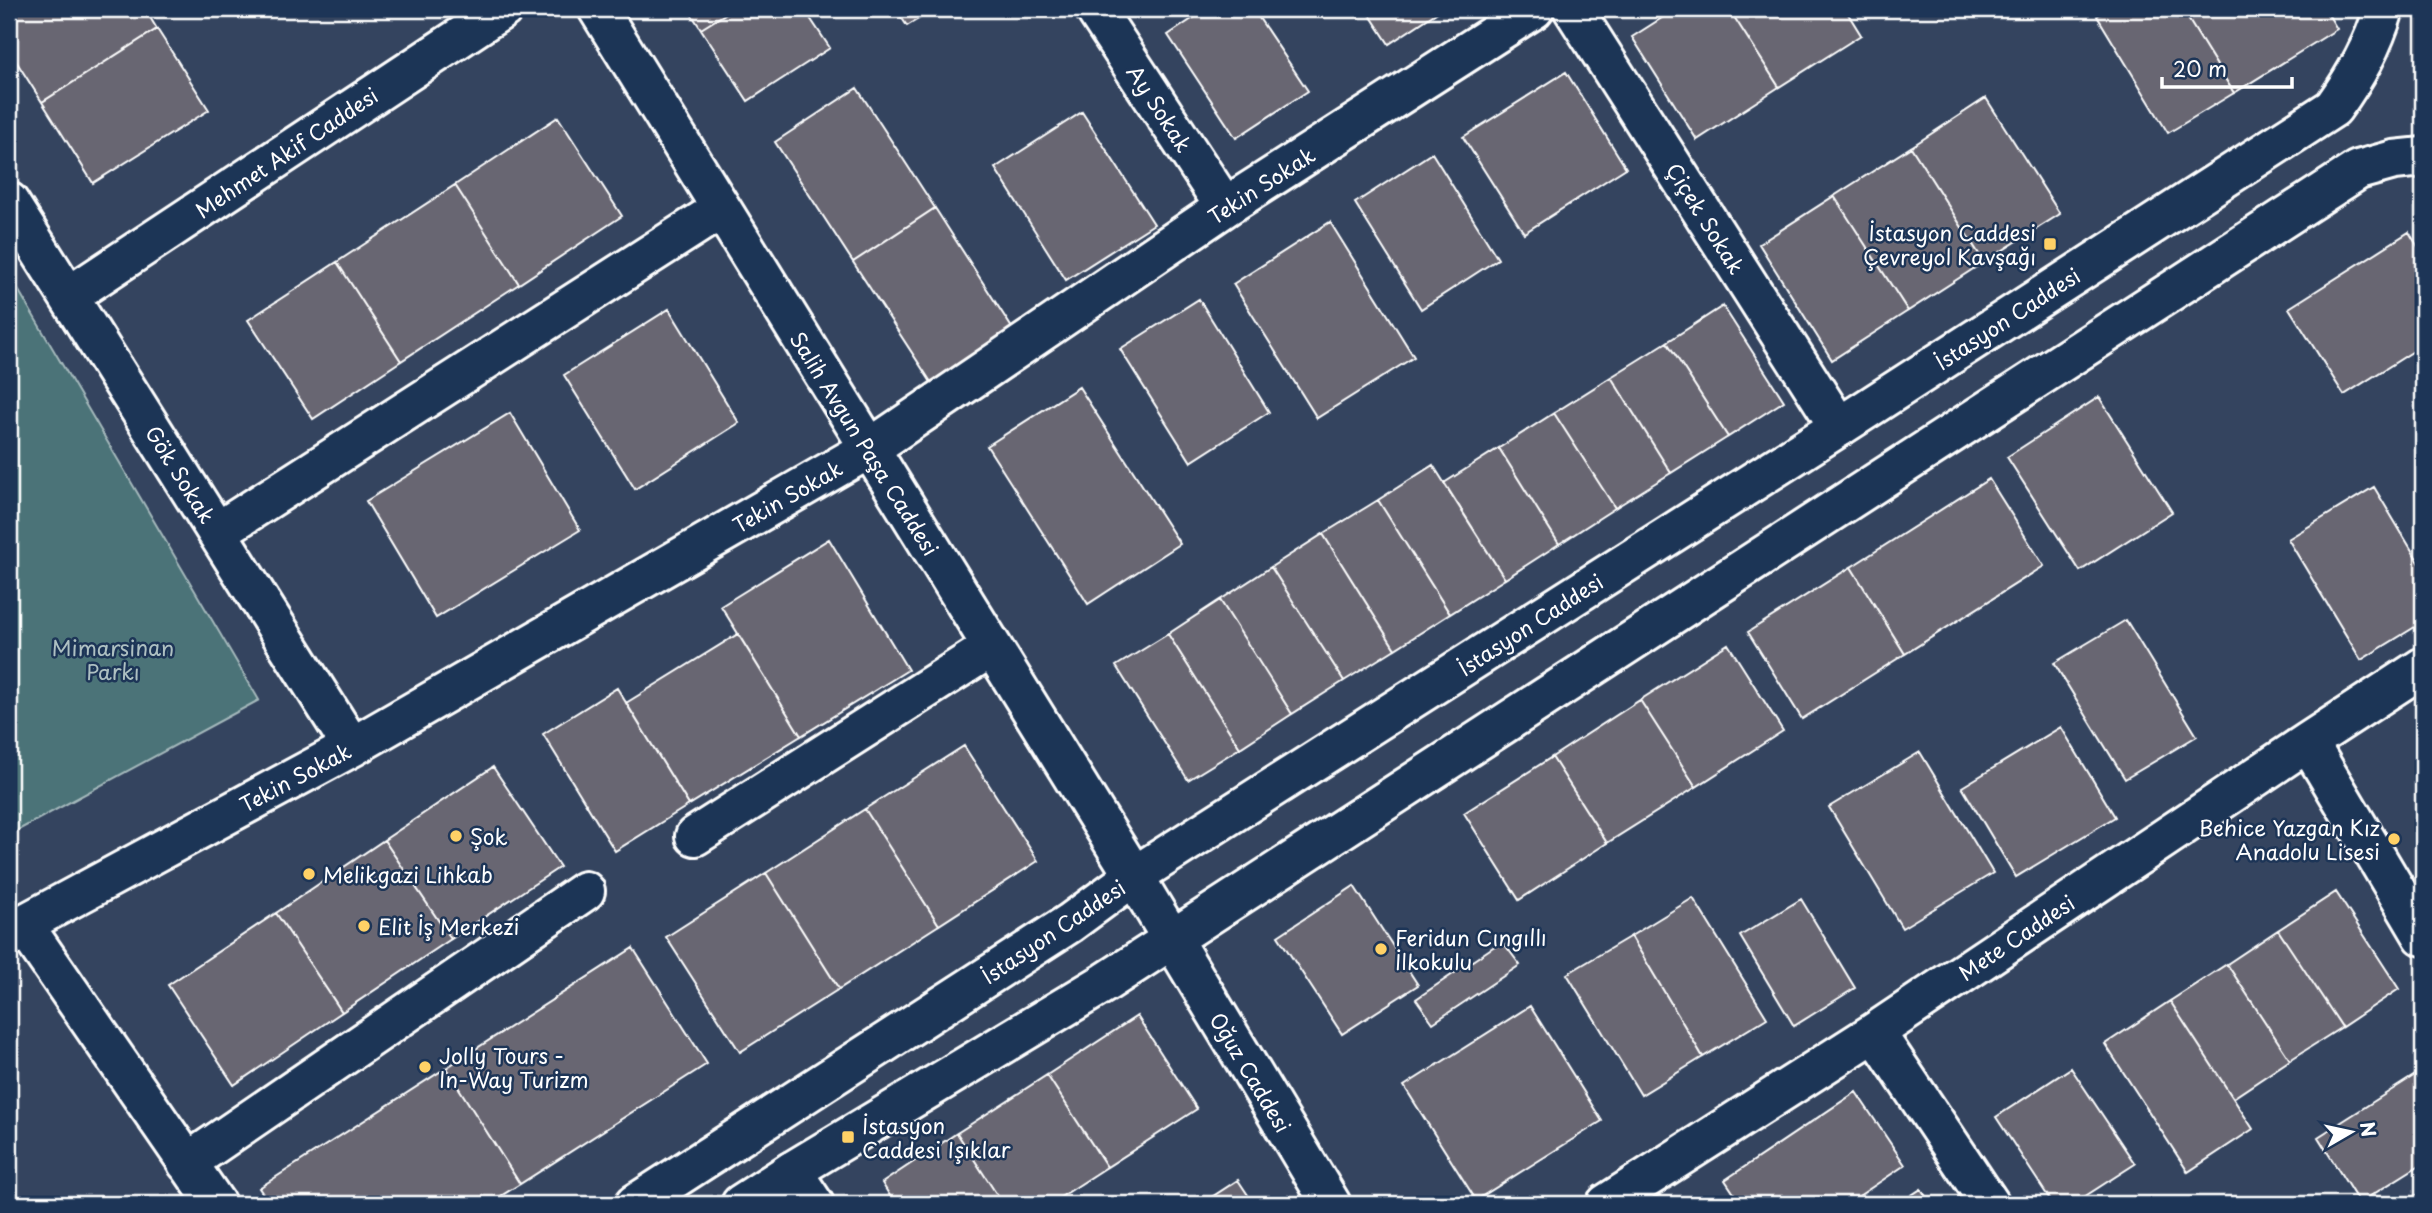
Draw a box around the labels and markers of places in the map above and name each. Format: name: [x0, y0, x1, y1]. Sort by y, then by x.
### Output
place label: İstasyon Caddesi Çevreyol Kavşağı: [1863, 216, 2036, 272]
marker: İstasyon Caddesi Çevreyol Kavşağı: [2042, 236, 2058, 252]
place label: Behice Yazgan Kız Anadolu Lisesi: [2199, 811, 2380, 867]
place label: Şok: [470, 820, 508, 852]
marker: Şok: [448, 828, 464, 844]
marker: Behice Yazgan Kız Anadolu Lisesi: [2386, 831, 2402, 847]
place label: Melikgazi Lihkab: [323, 858, 493, 890]
marker: Melikgazi Lihkab: [301, 866, 317, 882]
place label: Elit İş Merkezi: [378, 910, 519, 942]
marker: Elit İş Merkezi: [356, 918, 372, 934]
place label: Feridun Cıngıllı İlkokulu: [1395, 921, 1547, 977]
marker: Feridun Cıngıllı İlkokulu: [1373, 941, 1389, 957]
place label: Jolly Tours - In-Way Turizm: [439, 1039, 589, 1095]
marker: Jolly Tours - In-Way Turizm: [417, 1059, 433, 1075]
place label: İstasyon Caddesi Işıklar: [862, 1109, 1011, 1165]
marker: İstasyon Caddesi Işıklar: [840, 1129, 856, 1145]

